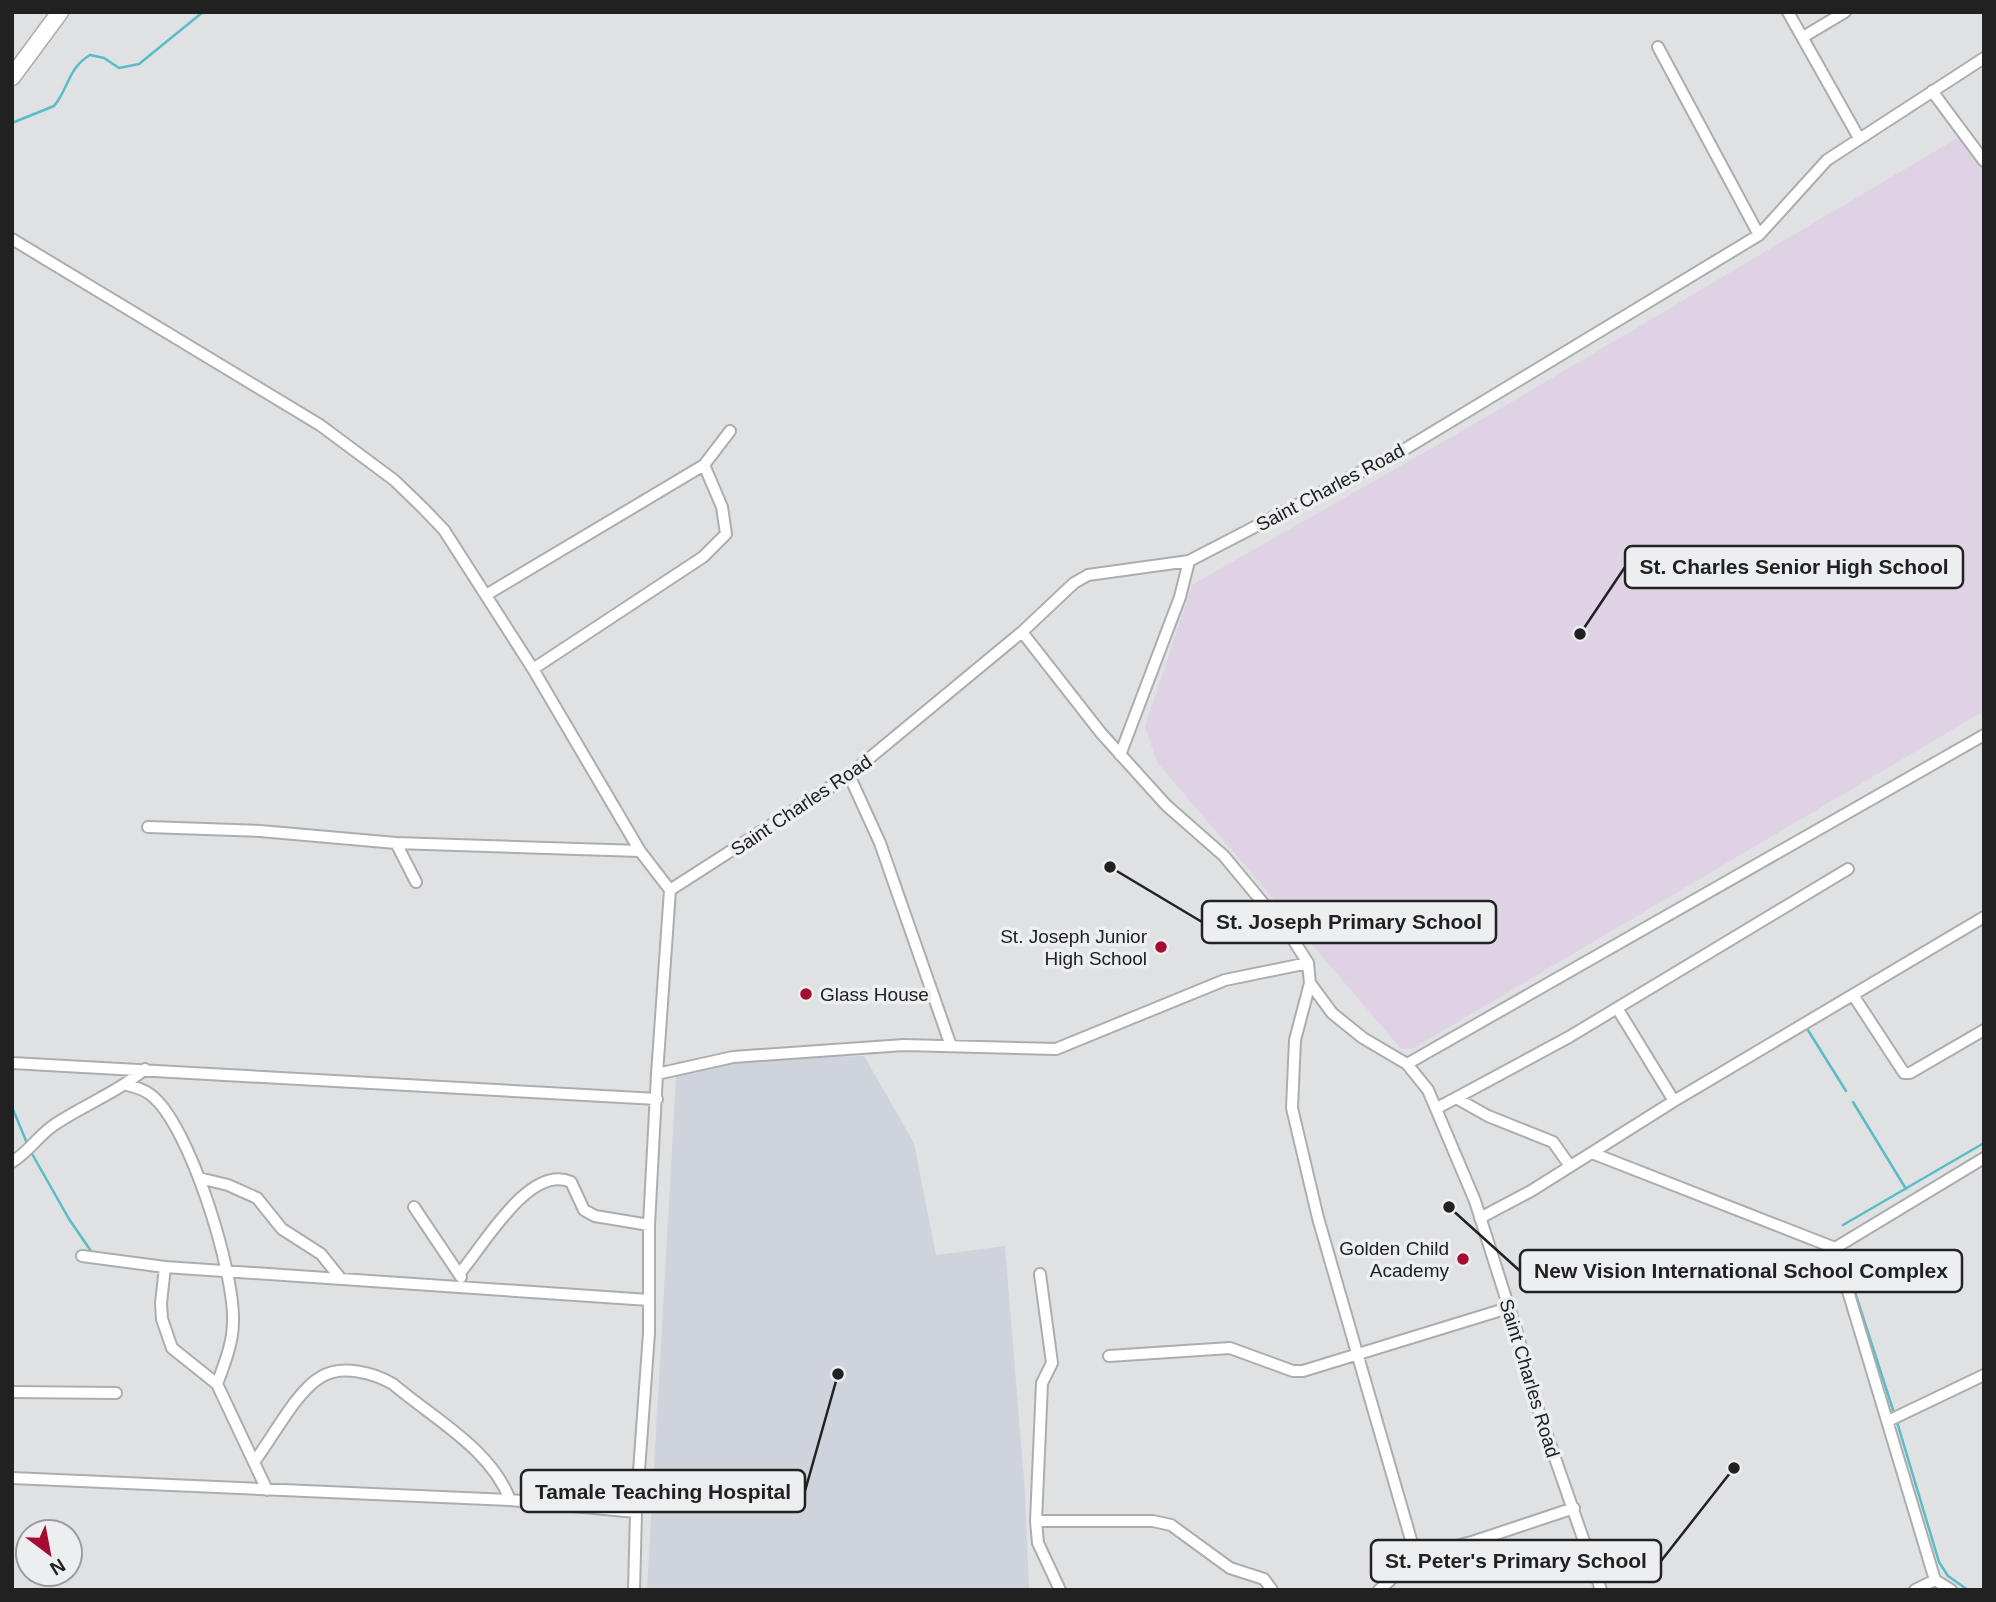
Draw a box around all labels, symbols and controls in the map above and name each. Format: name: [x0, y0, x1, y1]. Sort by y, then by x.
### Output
street label: Saint Charles Road: [1253, 439, 1408, 535]
callout: St. Charles Senior High School: [1625, 546, 1963, 588]
text: St. Charles Senior High School: [1639, 555, 1949, 578]
street label: Saint Charles Road: [727, 751, 875, 860]
callout: St. Joseph Primary School: [1202, 901, 1496, 943]
text: St. Joseph Primary School: [1216, 910, 1482, 933]
place label: St. Joseph Junior High School: [1000, 926, 1148, 969]
marker: St. Joseph Junior High School: [1153, 939, 1169, 955]
place label: Glass House: [820, 984, 929, 1005]
marker: Glass House: [798, 986, 814, 1002]
place label: Golden Child Academy: [1339, 1238, 1449, 1281]
callout: New Vision International School Complex: [1520, 1250, 1962, 1292]
marker: Golden Child Academy: [1455, 1251, 1471, 1267]
text: New Vision International School Complex: [1534, 1259, 1948, 1282]
street label: Saint Charles Road: [1495, 1296, 1564, 1460]
callout: Tamale Teaching Hospital: [521, 1470, 805, 1512]
text: Tamale Teaching Hospital: [535, 1480, 791, 1503]
north arrow: [14, 1518, 84, 1588]
callout: St. Peter's Primary School: [1371, 1540, 1661, 1582]
text: St. Peter's Primary School: [1385, 1549, 1647, 1572]
text: N: [46, 1554, 69, 1580]

